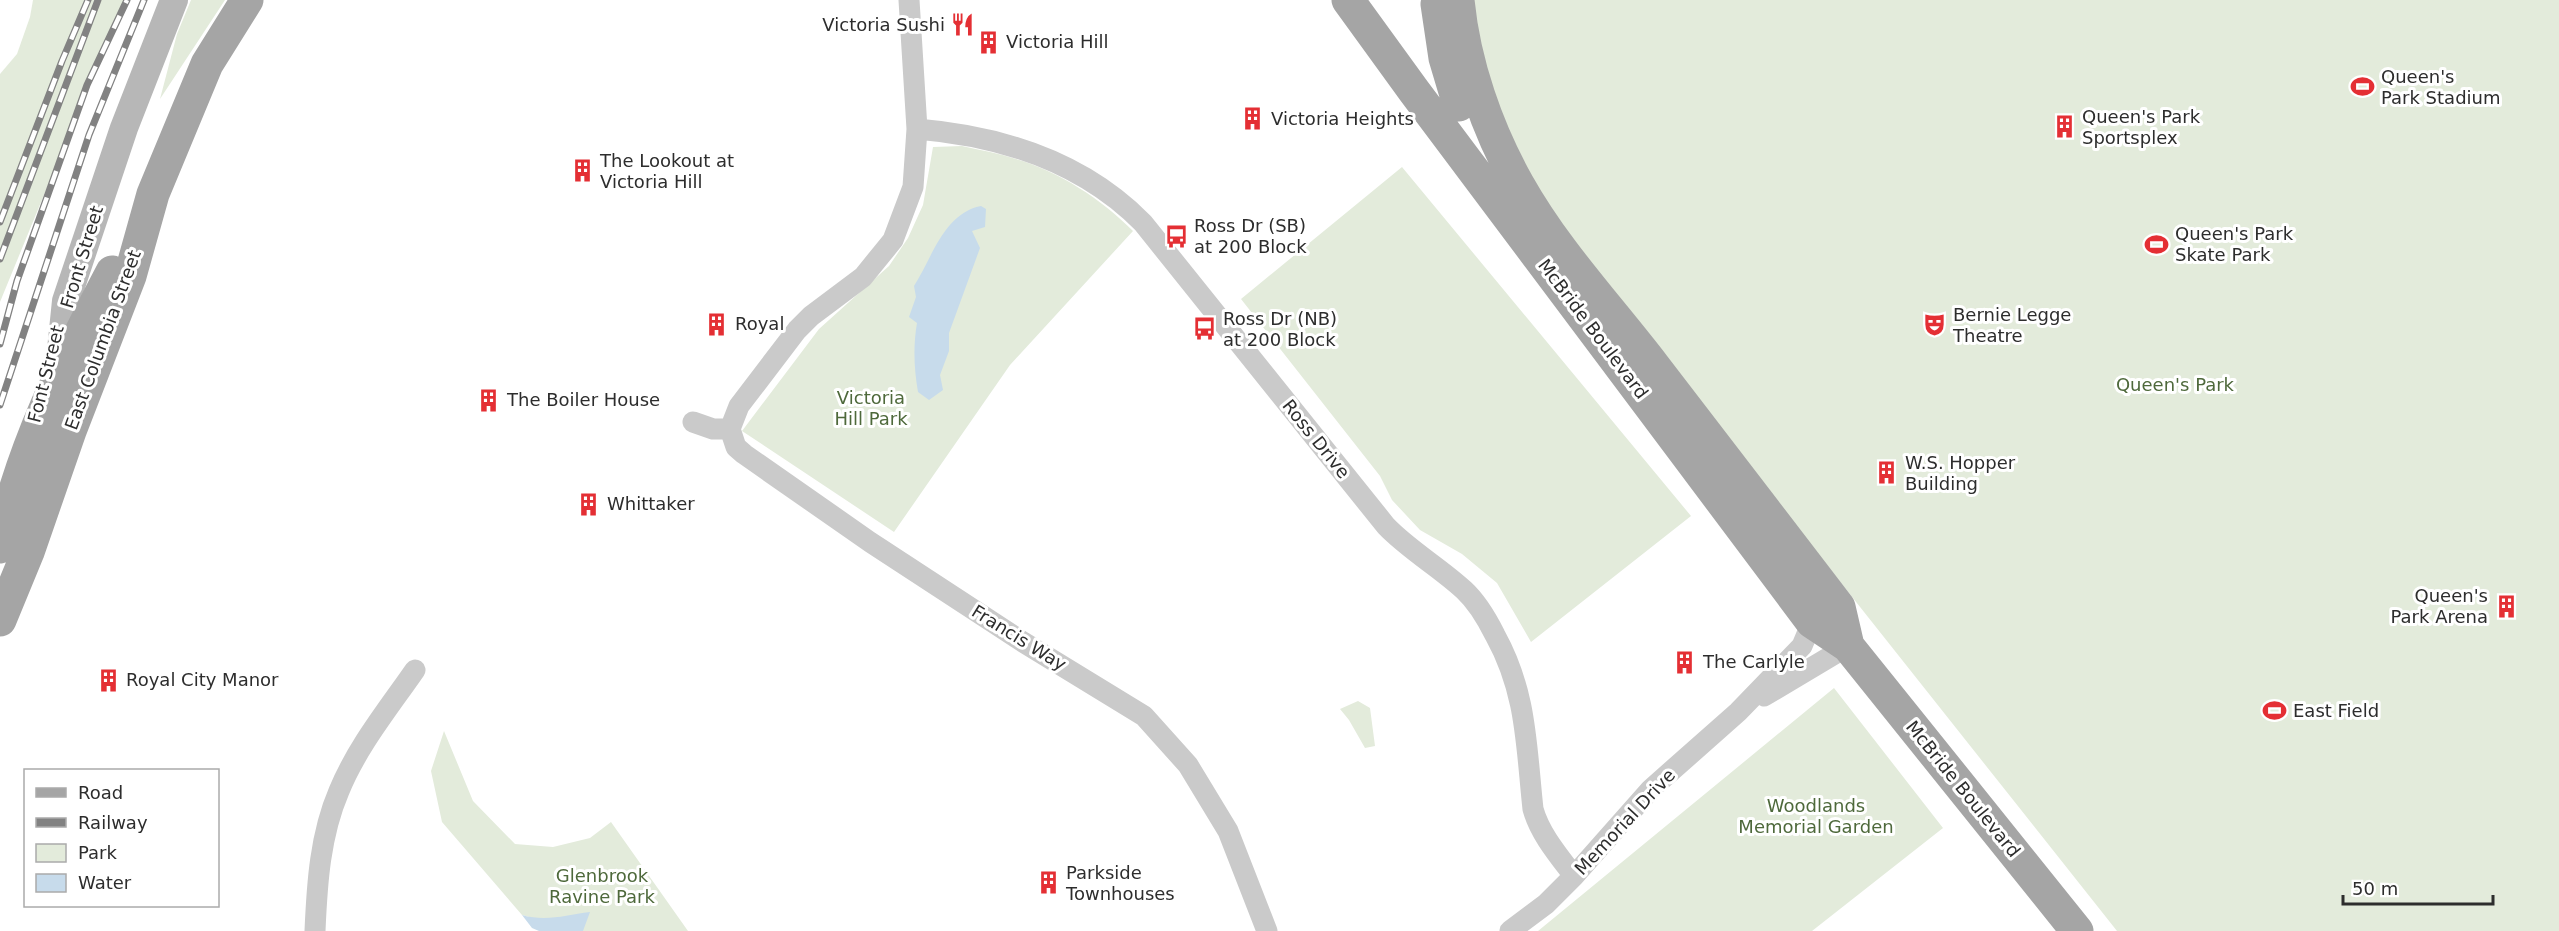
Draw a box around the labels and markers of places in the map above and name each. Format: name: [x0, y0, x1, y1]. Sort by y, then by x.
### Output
restaurant icon: Victoria Sushi: [950, 12, 976, 38]
place label: Victoria Sushi: [822, 14, 945, 35]
building icon: Victoria Hill: [975, 29, 1001, 55]
place label: Victoria Hill: [1006, 31, 1109, 52]
place label: Queen's Park Stadium: [2381, 66, 2501, 108]
sports icon: Queen's Park Stadium: [2350, 74, 2376, 100]
building icon: Victoria Heights: [1240, 106, 1266, 132]
place label: Queen's Park Sportsplex: [2082, 106, 2201, 148]
place label: Victoria Heights: [1271, 108, 1414, 129]
building icon: Queen's Park Sportsplex: [2051, 114, 2077, 140]
place label: The Lookout at Victoria Hill: [599, 150, 734, 192]
building icon: The Lookout at Victoria Hill: [569, 158, 595, 184]
place label: Ross Dr (SB) at 200 Block: [1194, 215, 1307, 257]
bus stop icon: Ross Dr (SB) at 200 Block: [1163, 223, 1189, 249]
place label: Queen's Park Skate Park: [2175, 223, 2294, 265]
sports icon: Queen's Park Skate Park: [2144, 231, 2170, 257]
place label: Bernie Legge Theatre: [1952, 304, 2071, 346]
place label: Ross Dr (NB) at 200 Block: [1223, 308, 1337, 350]
building icon: Royal: [704, 311, 730, 337]
theatre icon: Bernie Legge Theatre: [1922, 312, 1948, 338]
place label: Royal: [735, 313, 784, 334]
bus stop icon: Ross Dr (NB) at 200 Block: [1192, 316, 1218, 342]
building icon: The Boiler House: [476, 387, 502, 413]
place label: The Boiler House: [506, 389, 660, 410]
place label: W.S. Hopper Building: [1905, 452, 2016, 494]
building icon: W.S. Hopper Building: [1874, 460, 1900, 486]
building icon: Whittaker: [576, 491, 602, 517]
place label: Whittaker: [607, 493, 695, 514]
place label: Queen's Park Arena: [2391, 585, 2488, 627]
building icon: Queen's Park Arena: [2493, 593, 2519, 619]
building icon: The Carlyle: [1672, 649, 1698, 675]
place label: The Carlyle: [1702, 651, 1805, 672]
building icon: Royal City Manor: [95, 667, 121, 693]
place label: Royal City Manor: [126, 669, 279, 690]
sports icon: East Field: [2262, 698, 2288, 724]
place label: East Field: [2293, 700, 2379, 721]
place label: Parkside Townhouses: [1065, 862, 1175, 904]
building icon: Parkside Townhouses: [1035, 870, 1061, 896]

